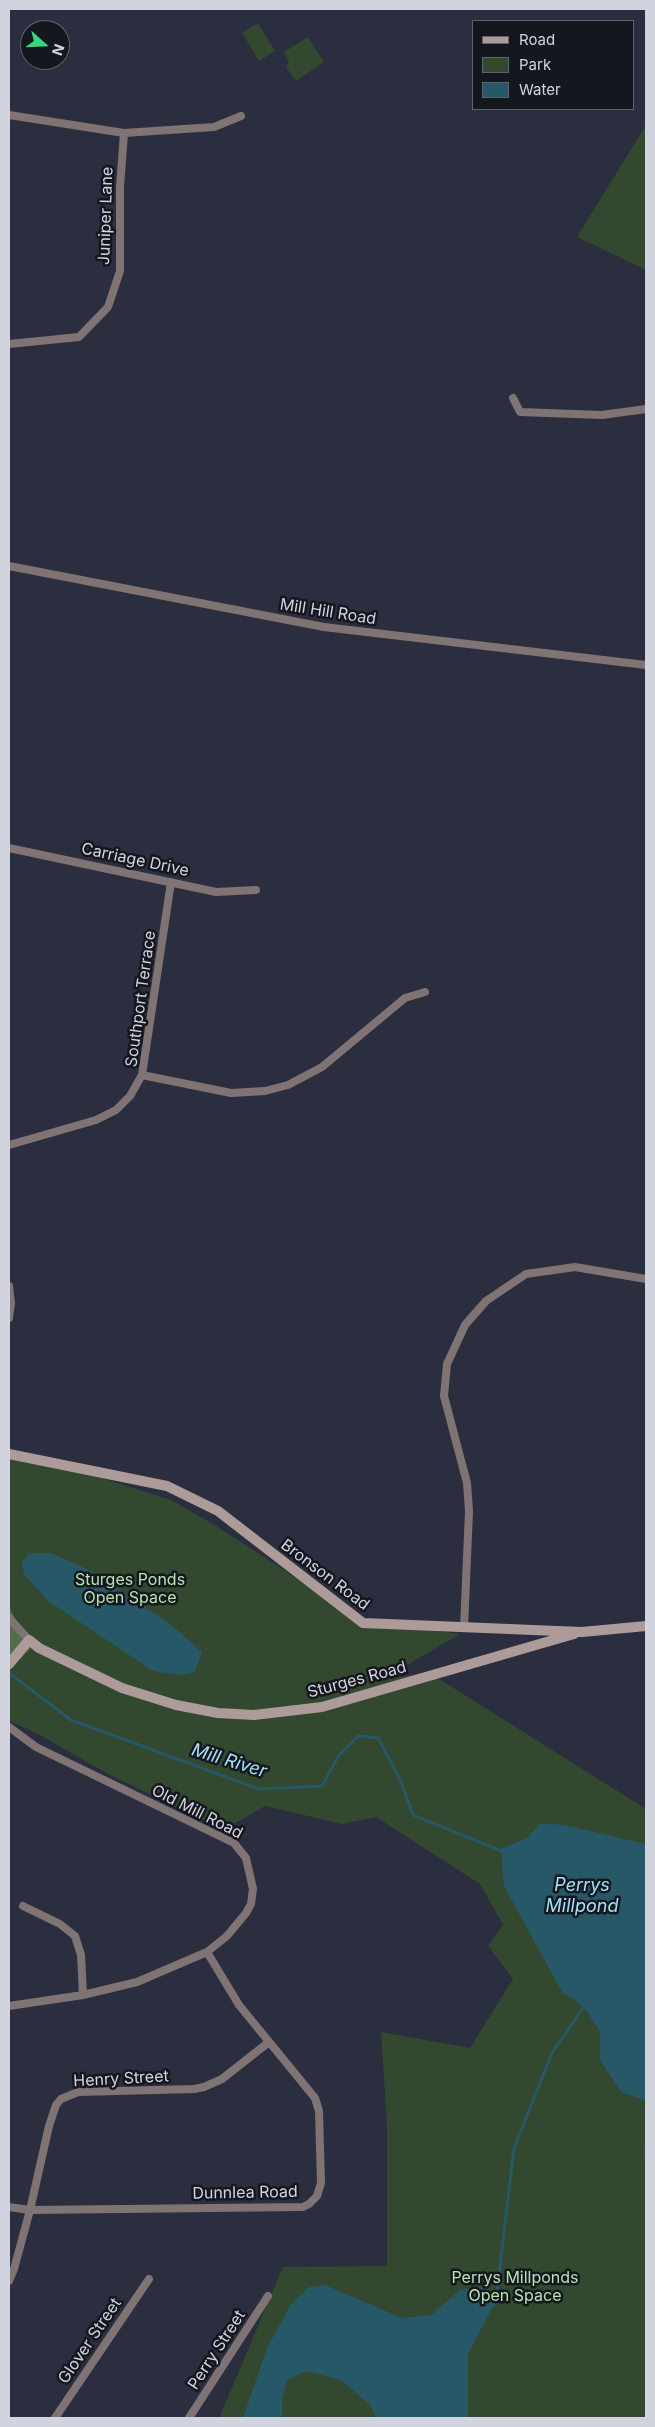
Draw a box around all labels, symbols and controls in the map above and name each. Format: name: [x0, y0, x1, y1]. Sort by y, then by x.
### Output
north arrow: [20, 20, 70, 70]
legend: [472, 20, 635, 110]
text: Road: [519, 30, 555, 49]
text: N: [49, 42, 68, 58]
text: Park: [519, 55, 551, 74]
text: Water: [519, 80, 561, 99]
street label: Juniper Lane: [95, 167, 117, 265]
street label: Mill Hill Road: [279, 595, 377, 629]
street label: Carriage Drive: [79, 839, 191, 881]
street label: Southport Terrace: [122, 930, 160, 1068]
street label: Bronson Road: [277, 1535, 373, 1615]
park label: Sturges Ponds Open Space: [75, 1570, 185, 1608]
street label: Sturges Road: [306, 1658, 408, 1702]
water label: Mill River: [189, 1739, 269, 1783]
street label: Old Mill Road: [148, 1781, 246, 1843]
water label: Perrys Millpond: [546, 1875, 618, 1918]
street label: Henry Street: [73, 2067, 169, 2091]
street label: Dunnlea Road: [192, 2182, 298, 2204]
park label: Perrys Millponds Open Space: [451, 2268, 579, 2306]
street label: Glover Street: [54, 2295, 126, 2387]
street label: Perry Street: [184, 2307, 250, 2393]

